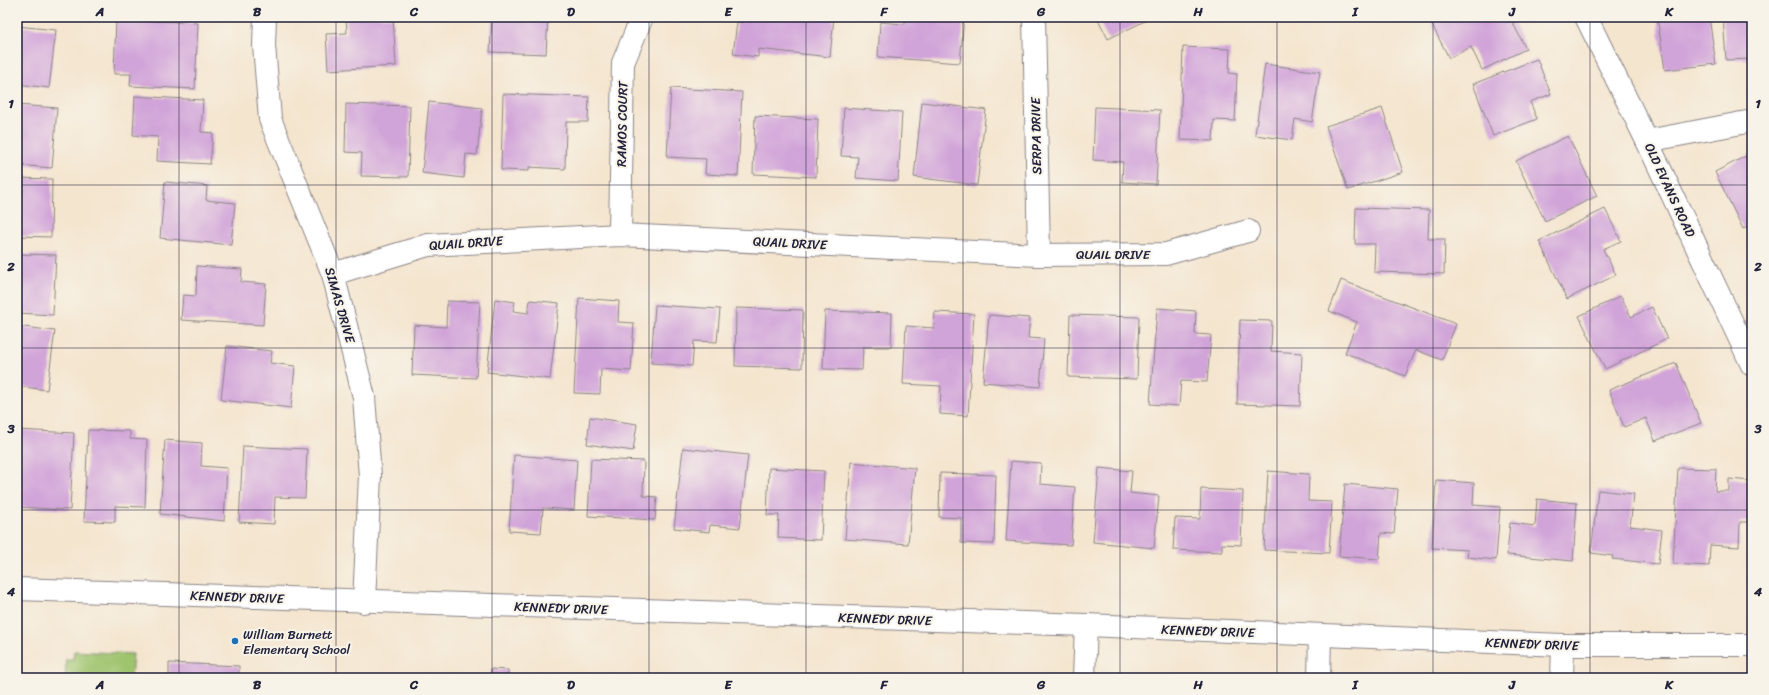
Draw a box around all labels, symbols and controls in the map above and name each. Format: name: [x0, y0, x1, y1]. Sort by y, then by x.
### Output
text: A: [95, 0, 104, 23]
text: B: [253, 0, 262, 23]
text: C: [409, 0, 419, 23]
text: D: [567, 0, 575, 23]
text: E: [724, 0, 733, 23]
text: F: [879, 0, 888, 23]
text: G: [1036, 0, 1046, 23]
text: H: [1192, 0, 1203, 23]
text: I: [1351, 0, 1359, 23]
text: J: [1508, 0, 1516, 23]
text: K: [1664, 0, 1674, 23]
street label: RAMOS COURT: [610, 79, 634, 167]
text: 1: [8, 92, 14, 115]
text: 1: [1755, 92, 1761, 115]
street label: SERPA DRIVE: [1024, 96, 1048, 175]
street label: OLD EVANS ROAD: [1638, 139, 1702, 241]
street label: QUAIL DRIVE: [428, 229, 504, 257]
street label: QUAIL DRIVE: [752, 230, 828, 256]
street label: QUAIL DRIVE: [1076, 243, 1151, 266]
text: 2: [6, 255, 15, 278]
text: 2: [1753, 255, 1762, 278]
street label: SIMAS DRIVE: [318, 264, 362, 346]
text: 3: [6, 417, 15, 440]
text: 3: [1753, 417, 1762, 440]
text: 4: [6, 580, 16, 603]
text: 4: [1753, 580, 1763, 603]
street label: KENNEDY DRIVE: [190, 584, 285, 610]
street label: KENNEDY DRIVE: [514, 595, 609, 621]
street label: KENNEDY DRIVE: [838, 606, 933, 632]
street label: KENNEDY DRIVE: [1161, 618, 1256, 644]
place label: William Burnett Elementary School: [243, 623, 351, 661]
street label: KENNEDY DRIVE: [1485, 631, 1580, 657]
marker: William Burnett Elementary School: [230, 636, 240, 646]
text: A: [95, 673, 104, 695]
text: B: [253, 673, 262, 695]
text: C: [409, 673, 419, 695]
text: D: [567, 673, 575, 695]
text: E: [724, 673, 733, 695]
text: F: [879, 673, 888, 695]
text: G: [1036, 673, 1046, 695]
text: H: [1192, 673, 1203, 695]
text: I: [1351, 673, 1359, 695]
text: J: [1508, 673, 1516, 695]
text: K: [1664, 673, 1674, 695]

